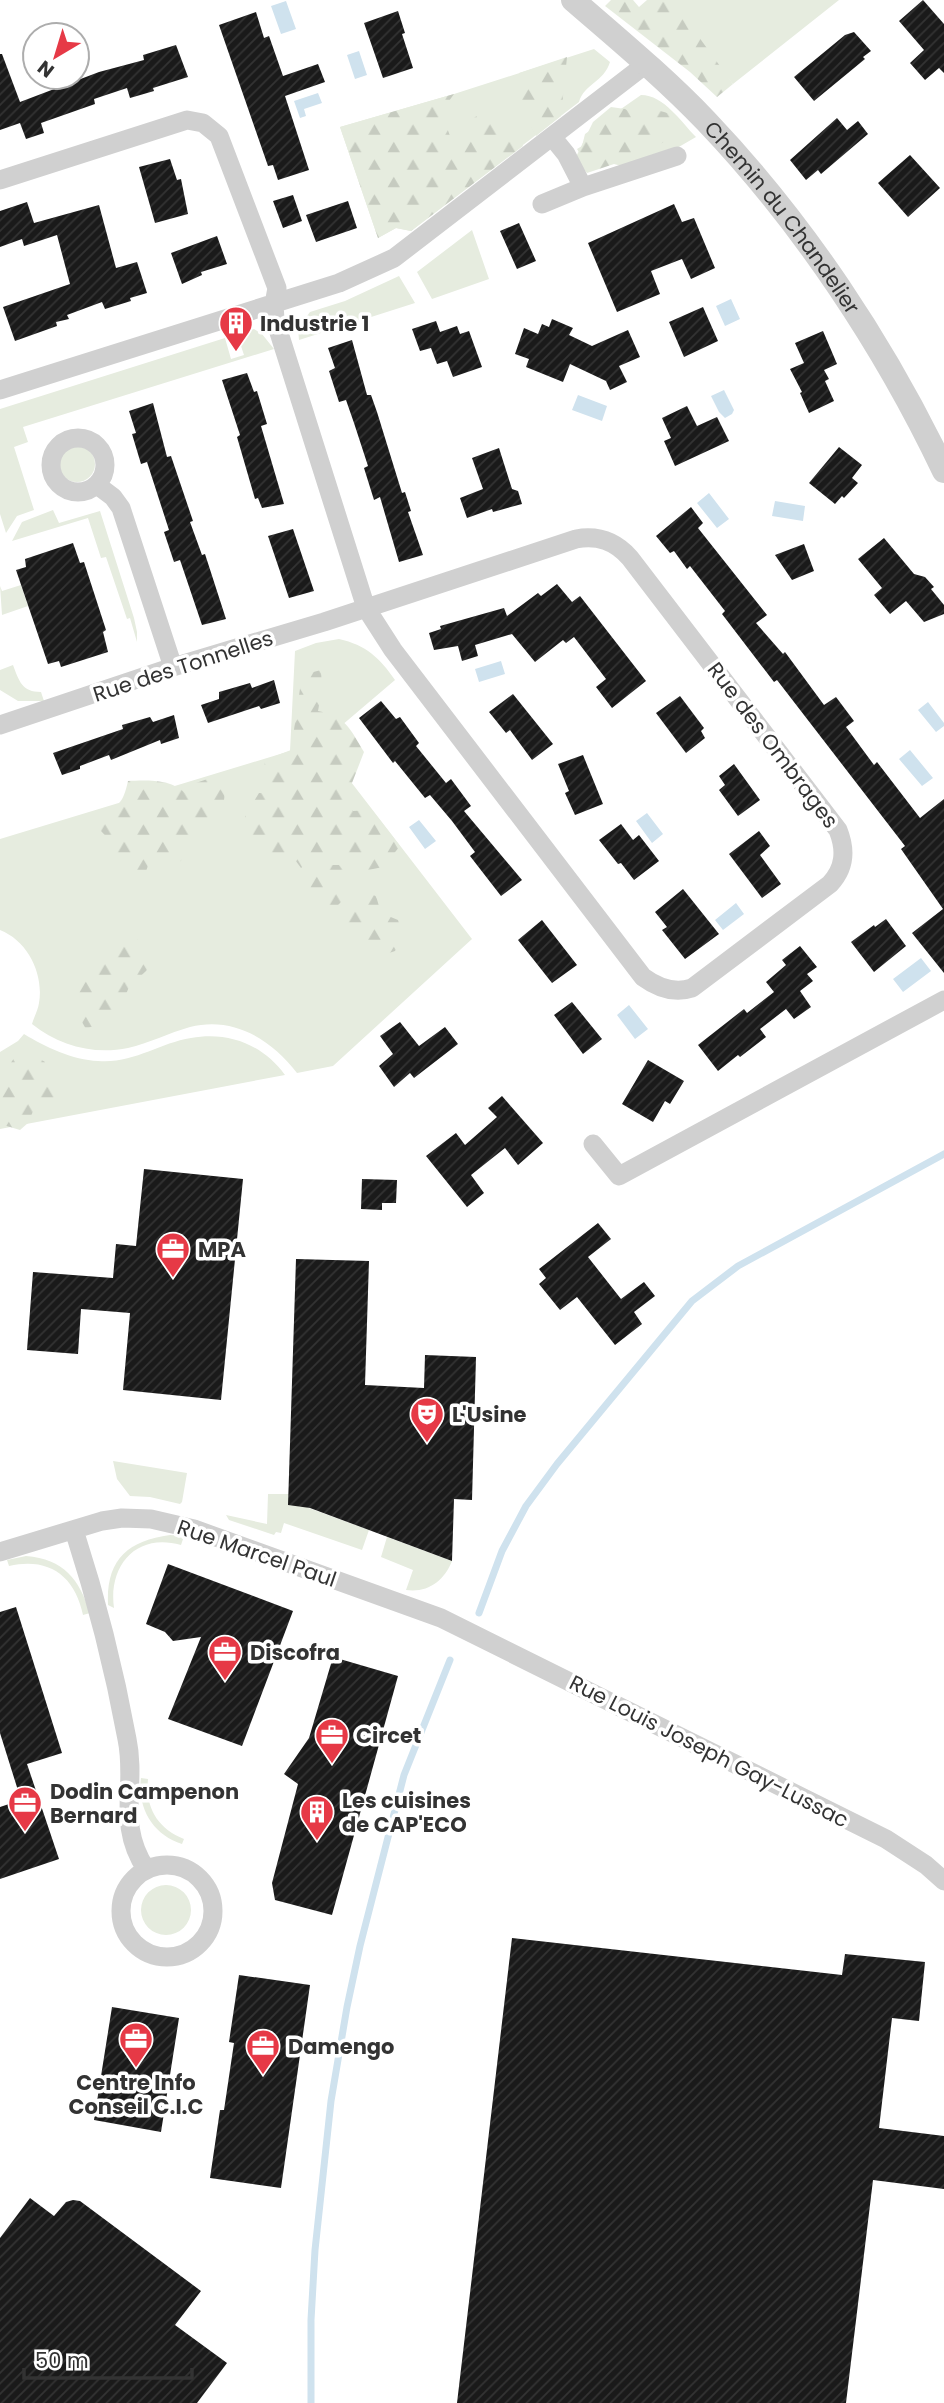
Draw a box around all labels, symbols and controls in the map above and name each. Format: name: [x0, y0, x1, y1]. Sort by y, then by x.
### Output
north arrow: [21, 21, 91, 91]
text: N: [32, 54, 60, 84]
street label: Chemin du Chandelier: [698, 114, 867, 319]
building icon: Industrie 1: [217, 304, 255, 353]
place label: Industrie 1: [260, 309, 369, 338]
street label: Rue des Tonnelles: [89, 623, 277, 709]
street label: Rue des Ombrages: [701, 656, 845, 834]
office icon: MPA: [154, 1230, 192, 1279]
place label: MPA: [198, 1235, 246, 1264]
theatre icon: L'Usine: [408, 1395, 446, 1444]
place label: L'Usine: [452, 1400, 527, 1429]
street label: Rue Marcel Paul: [174, 1512, 340, 1594]
office icon: Discofra: [206, 1633, 244, 1682]
place label: Discofra: [250, 1638, 340, 1667]
street label: Rue Louis Joseph Gay-Lussac: [564, 1668, 854, 1834]
office icon: Circet: [313, 1716, 351, 1765]
place label: Circet: [356, 1721, 421, 1750]
place label: Dodin Campenon Bernard: [50, 1777, 239, 1830]
office icon: Dodin Campenon Bernard: [6, 1784, 44, 1833]
place label: Les cuisines de CAP'ECO: [342, 1786, 471, 1839]
building icon: Les cuisines de CAP'ECO: [298, 1793, 336, 1842]
office icon: Centre Info Conseil C.I.C: [117, 2020, 155, 2069]
office icon: Damengo: [244, 2027, 282, 2076]
place label: Damengo: [288, 2032, 395, 2061]
place label: Centre Info Conseil C.I.C: [68, 2068, 204, 2121]
scale bar: [24, 2336, 192, 2380]
text: 50 m: [35, 2346, 89, 2375]

